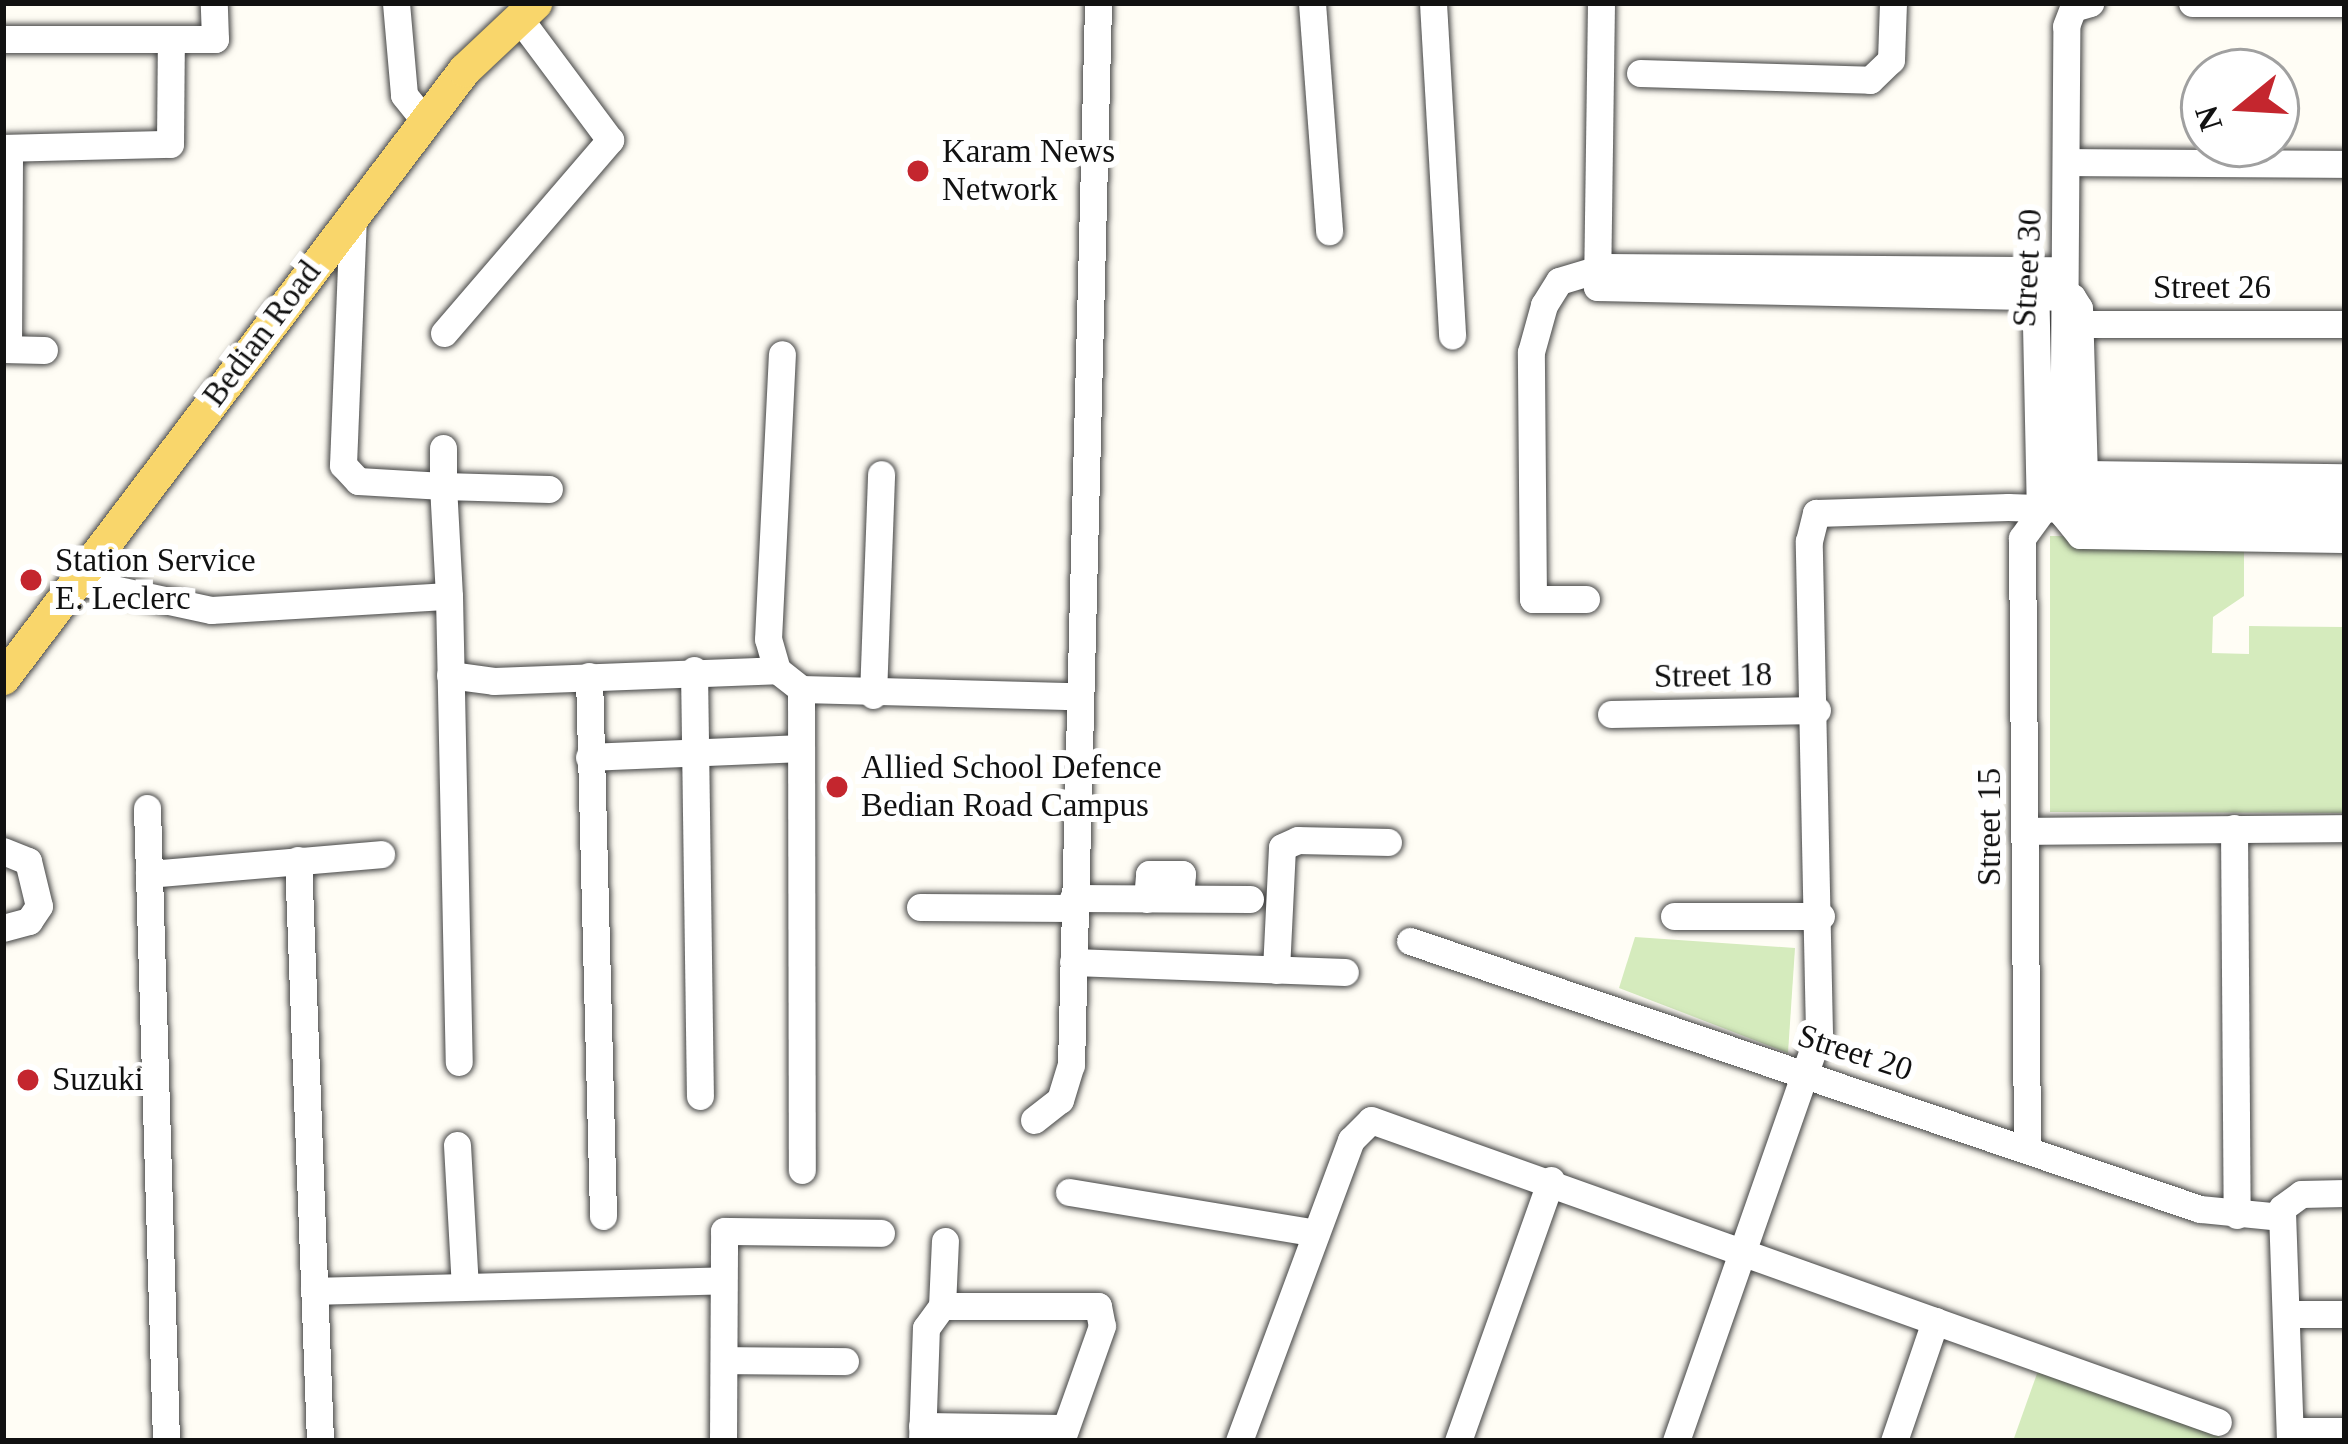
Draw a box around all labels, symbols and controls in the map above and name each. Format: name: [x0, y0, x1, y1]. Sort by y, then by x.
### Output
north arrow: [2180, 48, 2300, 168]
text: N: [2188, 101, 2229, 135]
place label: Karam News Network: [942, 132, 1115, 210]
marker: Karam News Network: [905, 158, 931, 184]
street label: Street 30: [2005, 208, 2051, 328]
street label: Bedian Road: [195, 254, 329, 414]
street label: Street 26: [2153, 268, 2271, 308]
place label: Station Service E. Leclerc: [55, 541, 256, 619]
marker: Station Service E. Leclerc: [18, 567, 44, 593]
street label: Street 18: [1654, 655, 1772, 697]
place label: Allied School Defence Bedian Road Campus: [861, 748, 1162, 826]
street label: Street 15: [1970, 768, 2010, 886]
marker: Allied School Defence Bedian Road Campus: [824, 774, 850, 800]
street label: Street 20: [1793, 1016, 1917, 1090]
place label: Suzuki: [52, 1060, 144, 1100]
marker: Suzuki: [15, 1067, 41, 1093]

